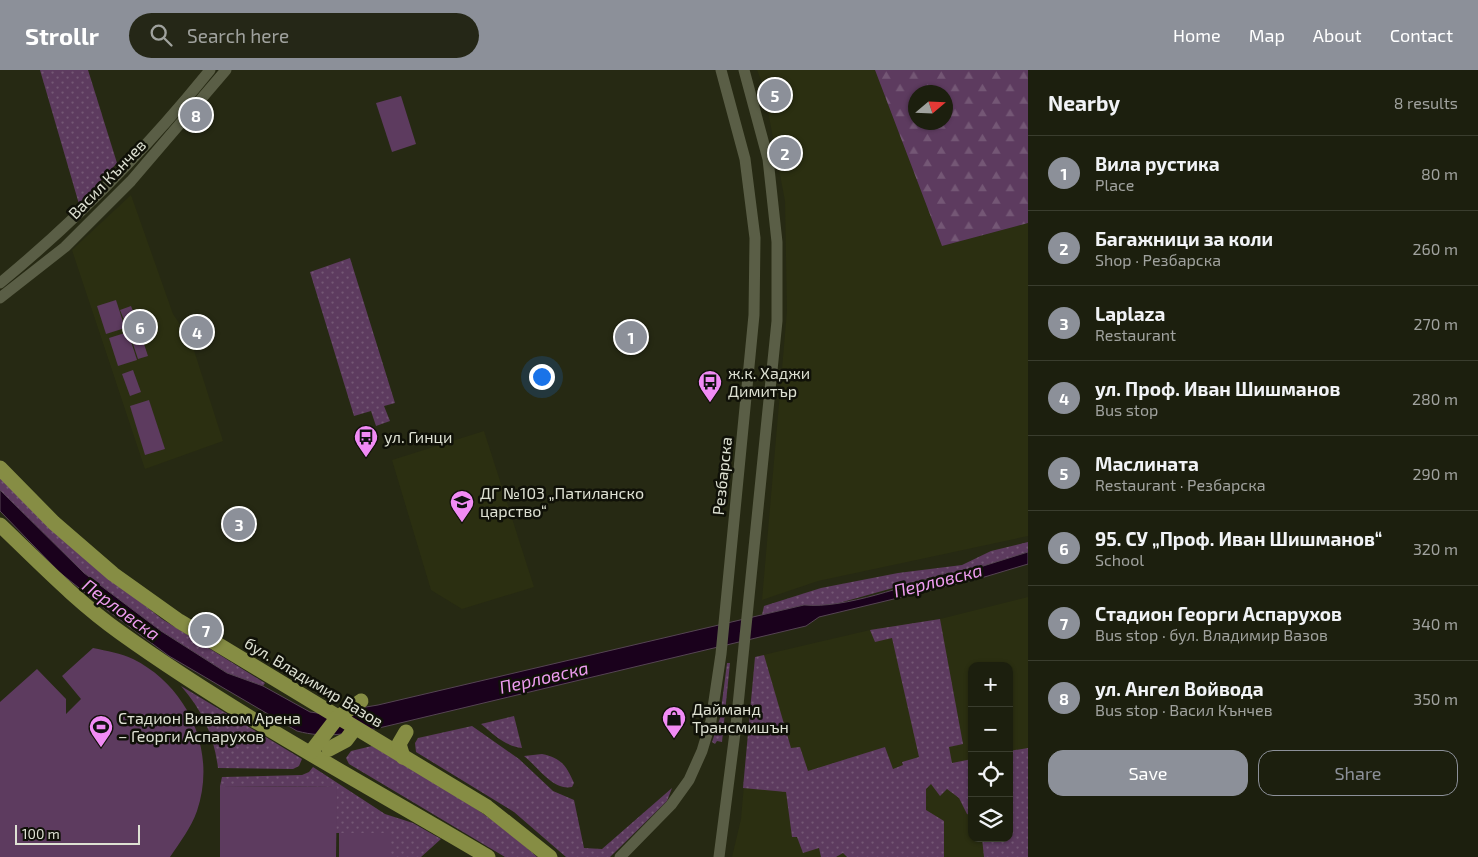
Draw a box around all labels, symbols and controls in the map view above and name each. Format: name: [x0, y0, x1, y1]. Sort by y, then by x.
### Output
search box: [129, 13, 479, 58]
text: Strollr: [25, 21, 99, 50]
icon: search: [147, 21, 175, 49]
text: Search here: [187, 24, 289, 47]
text: Home: [1173, 24, 1221, 46]
text: Map: [1249, 24, 1285, 46]
text: About: [1313, 24, 1362, 46]
text: Contact: [1390, 24, 1453, 46]
pin: 5: [759, 76, 791, 114]
north arrow: [908, 85, 953, 130]
text: Nearby: [1048, 90, 1120, 115]
text: 8 results: [1394, 93, 1458, 112]
pin: 8: [180, 96, 212, 134]
pin: 2: [769, 134, 801, 172]
street label: Васил Кънчев: [64, 135, 149, 222]
text: Вила рустика: [1095, 152, 1220, 175]
text: 1: [1061, 164, 1067, 183]
text: 80 m: [1421, 164, 1458, 183]
text: Place: [1095, 175, 1134, 194]
text: Багажници за коли: [1095, 227, 1273, 250]
text: 2: [1059, 239, 1069, 258]
text: 260 m: [1413, 239, 1458, 258]
text: Shop · Резбарска: [1095, 250, 1221, 269]
text: Laplaza: [1095, 302, 1165, 325]
pin: 6: [124, 308, 156, 346]
pin: 4: [181, 313, 213, 351]
text: 3: [1059, 314, 1069, 333]
text: 270 m: [1414, 314, 1458, 333]
pin: 1: [615, 318, 647, 356]
text: Restaurant: [1095, 325, 1176, 344]
place label: ж.к. Хаджи Димитър: [728, 363, 810, 400]
your location: [529, 364, 555, 390]
bus stop icon: ж.к. Хаджи Димитър: [697, 369, 723, 403]
text: ул. Проф. Иван Шишманов: [1095, 377, 1340, 400]
text: 4: [1059, 389, 1069, 408]
text: 280 m: [1412, 389, 1458, 408]
text: Bus stop: [1095, 400, 1158, 419]
bus stop icon: ул. Гинци: [353, 424, 379, 458]
place label: ул. Гинци: [384, 427, 452, 447]
street label: Резбарска: [708, 436, 735, 516]
text: Маслината: [1095, 452, 1199, 475]
text: 5: [1060, 464, 1068, 483]
text: 290 m: [1413, 464, 1458, 483]
text: Restaurant · Резбарска: [1095, 475, 1266, 494]
place label: ДГ №103 „Патиланско царство“: [480, 483, 644, 520]
school or university icon: ДГ №103 „Патиланско царство“: [449, 489, 475, 523]
pin: 3: [223, 505, 255, 543]
text: 95. СУ „Проф. Иван Шишманов“: [1095, 527, 1382, 550]
text: 6: [1059, 539, 1069, 558]
text: 320 m: [1413, 539, 1458, 558]
text: School: [1095, 550, 1144, 569]
water label: Перловска: [891, 558, 984, 602]
water label: Перловска: [78, 574, 165, 645]
text: Стадион Георги Аспарухов: [1095, 602, 1342, 625]
pin: 7: [190, 611, 222, 649]
text: 7: [1060, 614, 1068, 633]
text: 340 m: [1412, 614, 1458, 633]
text: Bus stop · бул. Владимир Вазов: [1095, 625, 1328, 644]
street label: бул. Владимир Вазов: [241, 633, 387, 731]
water label: Перловска: [497, 656, 590, 698]
map controls: [968, 662, 1013, 842]
button: +: [968, 662, 1013, 707]
text: ул. Ангел Войвода: [1095, 677, 1264, 700]
text: 8: [1059, 689, 1069, 708]
text: 350 m: [1413, 689, 1458, 708]
place label: Дайманд Трансмишън: [692, 699, 789, 736]
text: Bus stop · Васил Кънчев: [1095, 700, 1273, 719]
shop icon: Дайманд Трансмишън: [661, 705, 687, 739]
button: −: [968, 707, 1013, 752]
place label: Стадион Виваком Арена – Георги Аспарухов: [118, 708, 301, 746]
sports icon: Стадион Виваком Арена – Георги Аспарухов: [88, 714, 114, 748]
button: Save: [1048, 750, 1248, 796]
button: Share: [1258, 750, 1458, 796]
button: locate: [968, 752, 1013, 797]
button: layers: [968, 797, 1013, 842]
scale bar: [15, 822, 140, 845]
text: 100 m: [22, 825, 60, 842]

